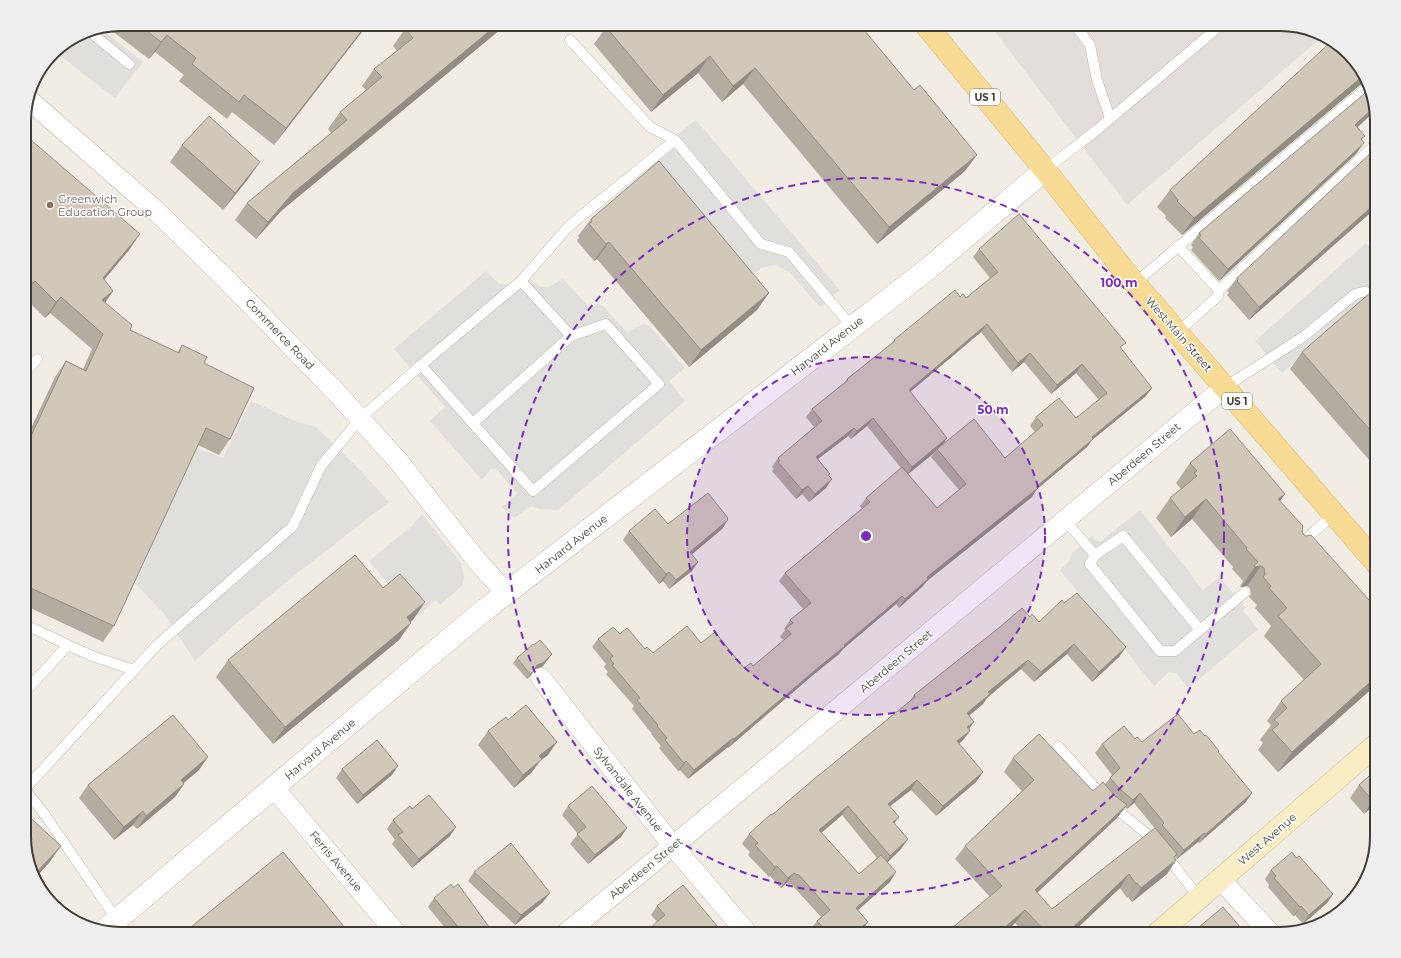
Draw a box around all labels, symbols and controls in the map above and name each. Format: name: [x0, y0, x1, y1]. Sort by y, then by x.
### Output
road number: US 1: [970, 89, 1000, 105]
place label: Greenwich Education Group: [58, 192, 152, 219]
marker: Greenwich Education Group: [45, 200, 55, 210]
text: 100 m: [1101, 275, 1137, 290]
street label: West Main Street: [1143, 294, 1216, 375]
street label: Commerce Road: [243, 296, 317, 372]
street label: Harvard Avenue: [788, 313, 866, 379]
road number: US 1: [1222, 393, 1252, 409]
text: 50 m: [977, 402, 1009, 417]
street label: Aberdeen Street: [1105, 419, 1184, 488]
street label: Harvard Avenue: [532, 511, 610, 577]
centre of rings: [859, 529, 873, 543]
street label: Aberdeen Street: [857, 626, 936, 695]
street label: Harvard Avenue: [282, 715, 359, 783]
street label: Sylvandale Avenue: [591, 744, 666, 834]
street label: West Avenue: [1235, 810, 1299, 868]
street label: Ferris Avenue: [307, 828, 366, 894]
street label: Aberdeen Street: [606, 834, 686, 902]

